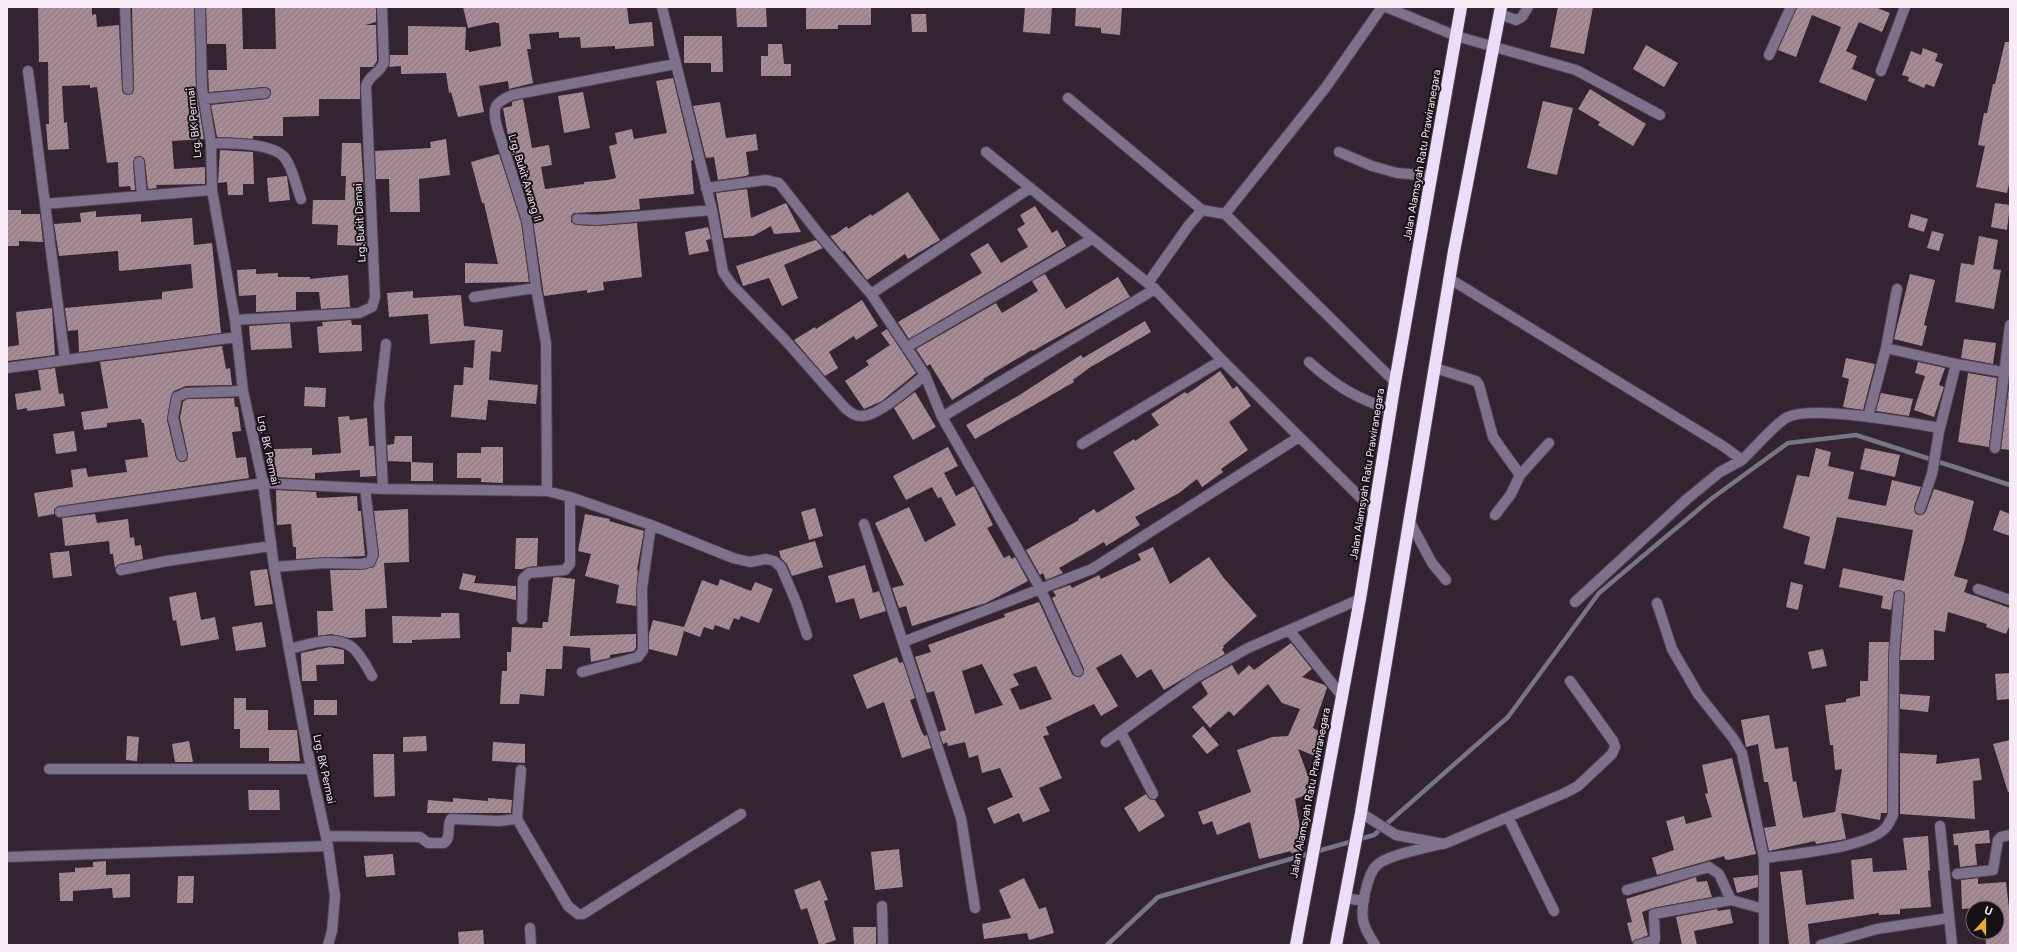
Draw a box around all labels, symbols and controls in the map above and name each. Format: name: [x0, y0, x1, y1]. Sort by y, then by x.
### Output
street label: Jalan Alamsyah Ratu Prawiranegara: [1401, 69, 1443, 241]
street label: Lrg. BK Permai: [184, 87, 204, 159]
street label: Lrg. Bukit Awang II: [505, 132, 545, 224]
street label: Lrg. Bukit Damai: [351, 183, 369, 263]
street label: Jalan Alamsyah Ratu Prawiranegara: [1347, 387, 1387, 561]
street label: Lrg. BK Permai: [254, 414, 282, 486]
street label: Jalan Alamsyah Ratu Prawiranegara: [1287, 707, 1333, 879]
street label: Lrg. BK Permai: [310, 733, 338, 805]
north arrow: [1965, 900, 2005, 940]
text: U: [1982, 904, 1995, 919]

